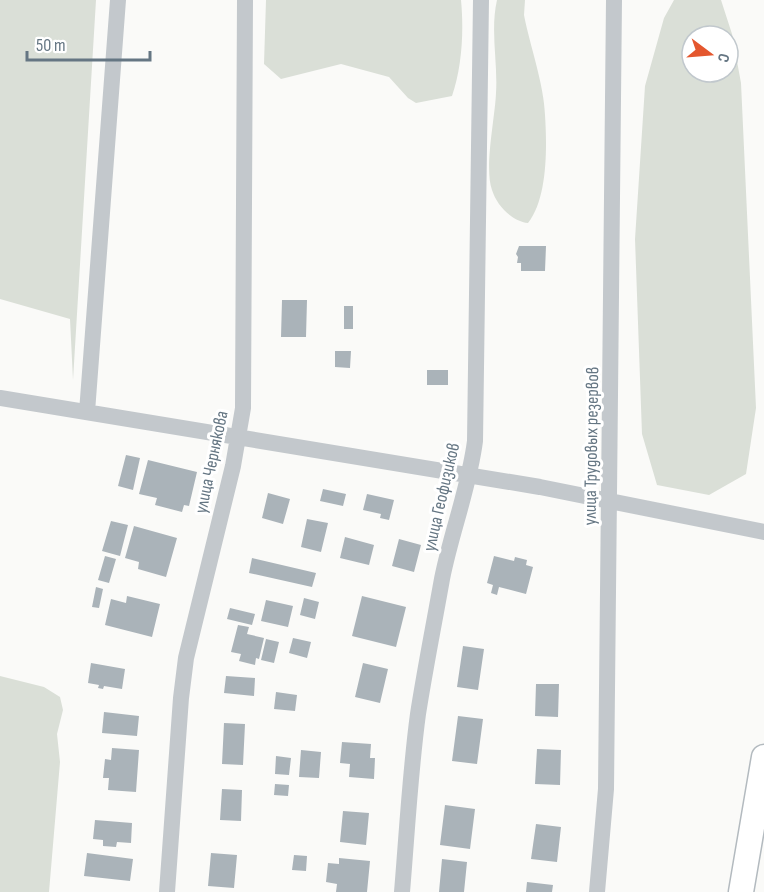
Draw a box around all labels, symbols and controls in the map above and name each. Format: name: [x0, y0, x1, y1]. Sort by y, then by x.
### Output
scale bar: [27, 24, 150, 62]
north arrow: [680, 24, 740, 84]
text: 50 m: [36, 35, 66, 56]
text: С: [713, 51, 733, 64]
street label: улица Трудовых резервов: [580, 367, 603, 525]
street label: улица Чернякова: [190, 409, 233, 515]
street label: улица Геофизиков: [419, 441, 464, 553]

